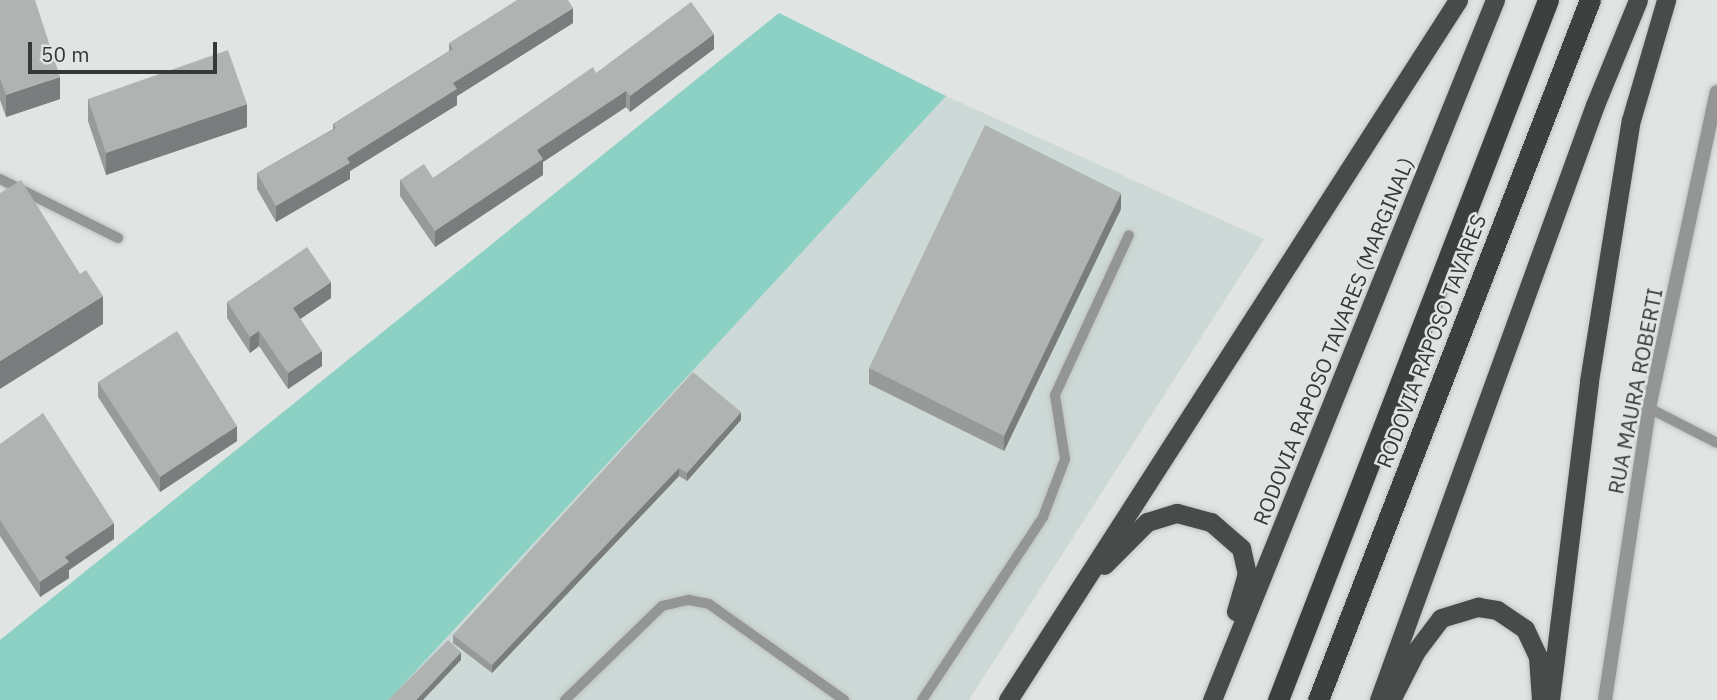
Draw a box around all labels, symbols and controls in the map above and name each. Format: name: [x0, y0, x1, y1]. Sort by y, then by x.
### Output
scale bar: [32, 28, 220, 72]
text: 50 m: [41, 40, 90, 68]
street label: RODOVIA RAPOSO TAVARES (MARGINAL): [1248, 154, 1418, 528]
street label: RODOVIA RAPOSO TAVARES: [1371, 211, 1491, 471]
street label: RUA MAURA ROBERTI: [1603, 286, 1667, 496]

